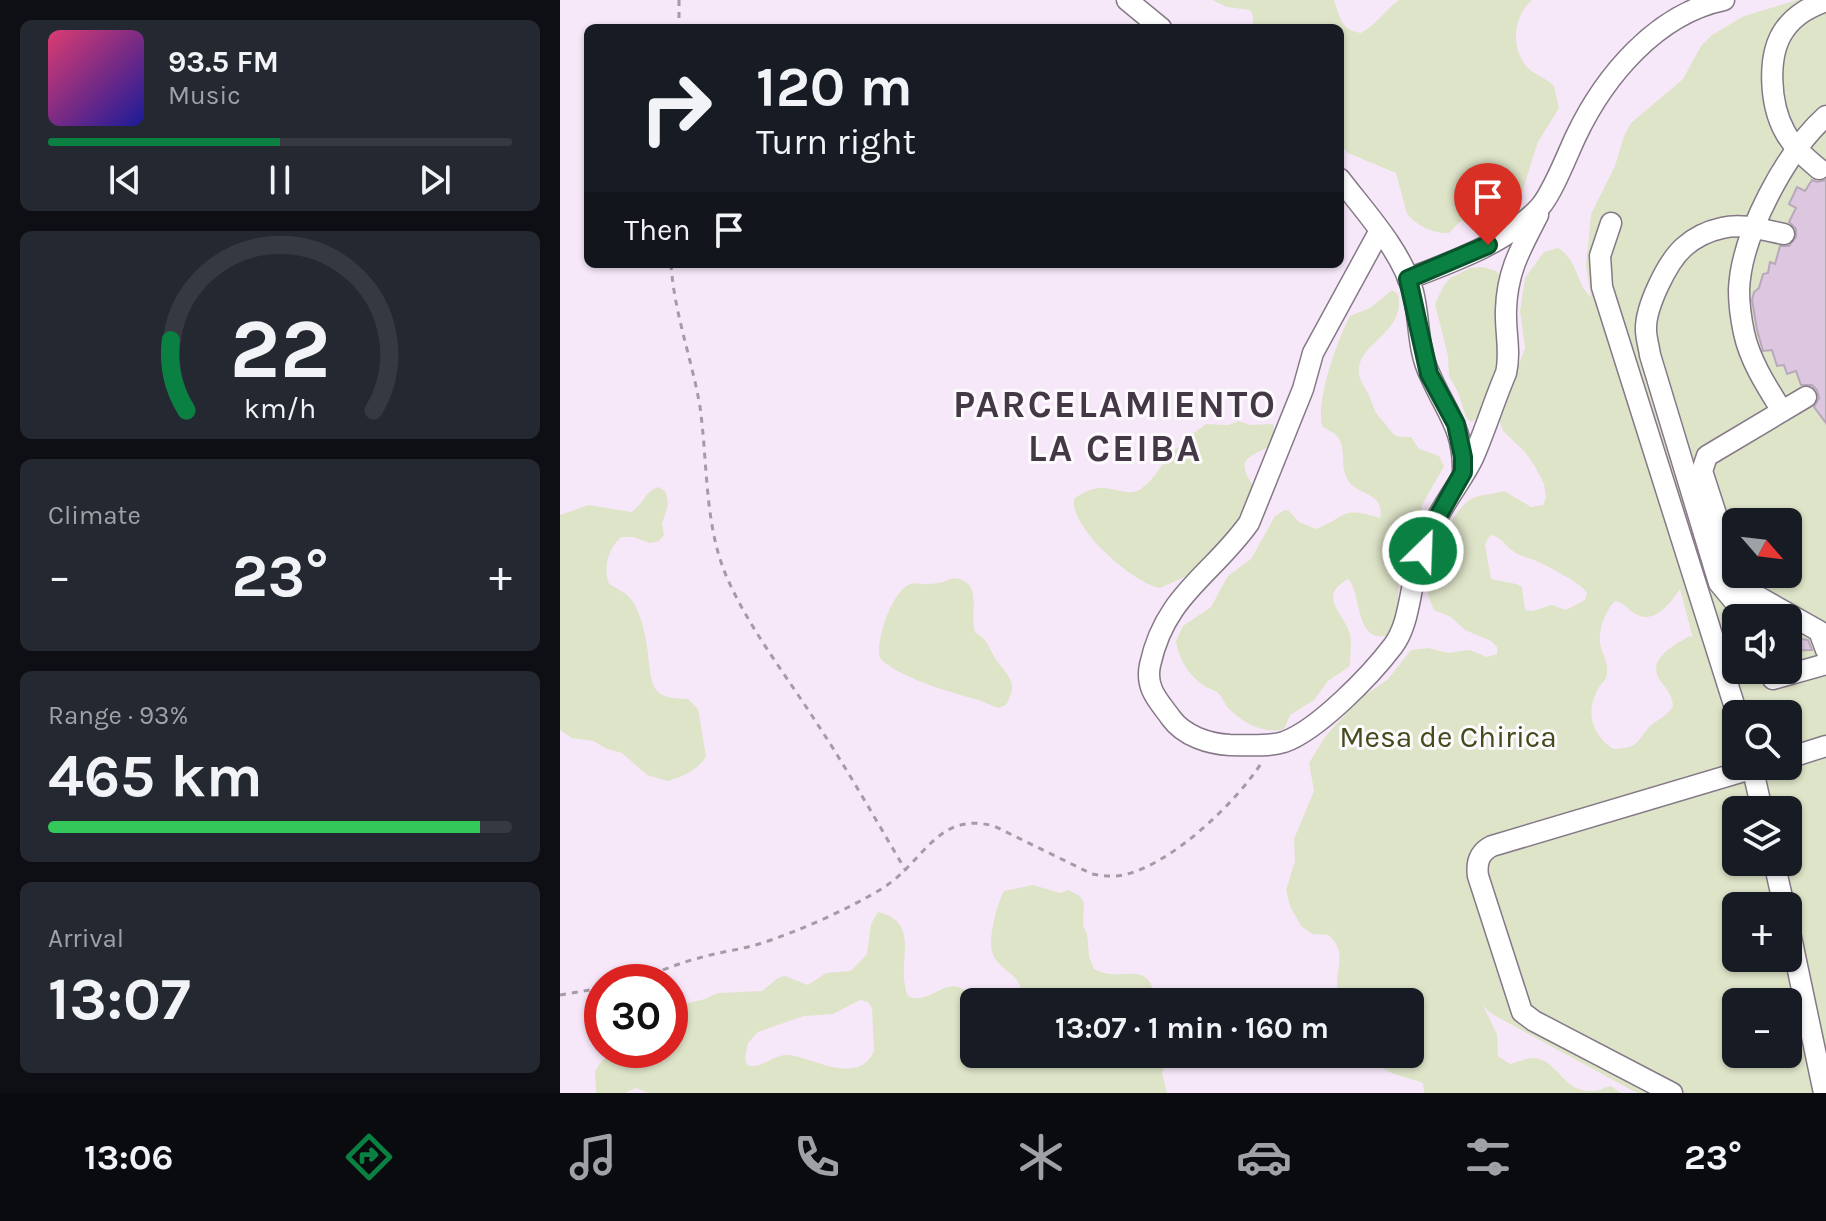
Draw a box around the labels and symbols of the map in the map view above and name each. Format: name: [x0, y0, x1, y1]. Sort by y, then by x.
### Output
pin: [1454, 163, 1522, 245]
district label: PARCELAMIENTO LA CEIBA: [953, 382, 1277, 471]
north arrow: [1722, 508, 1802, 588]
position arrow: [1381, 509, 1465, 593]
park label: Mesa de Chirica: [1339, 719, 1557, 755]
speed limit sign: 30: [584, 964, 688, 1068]

